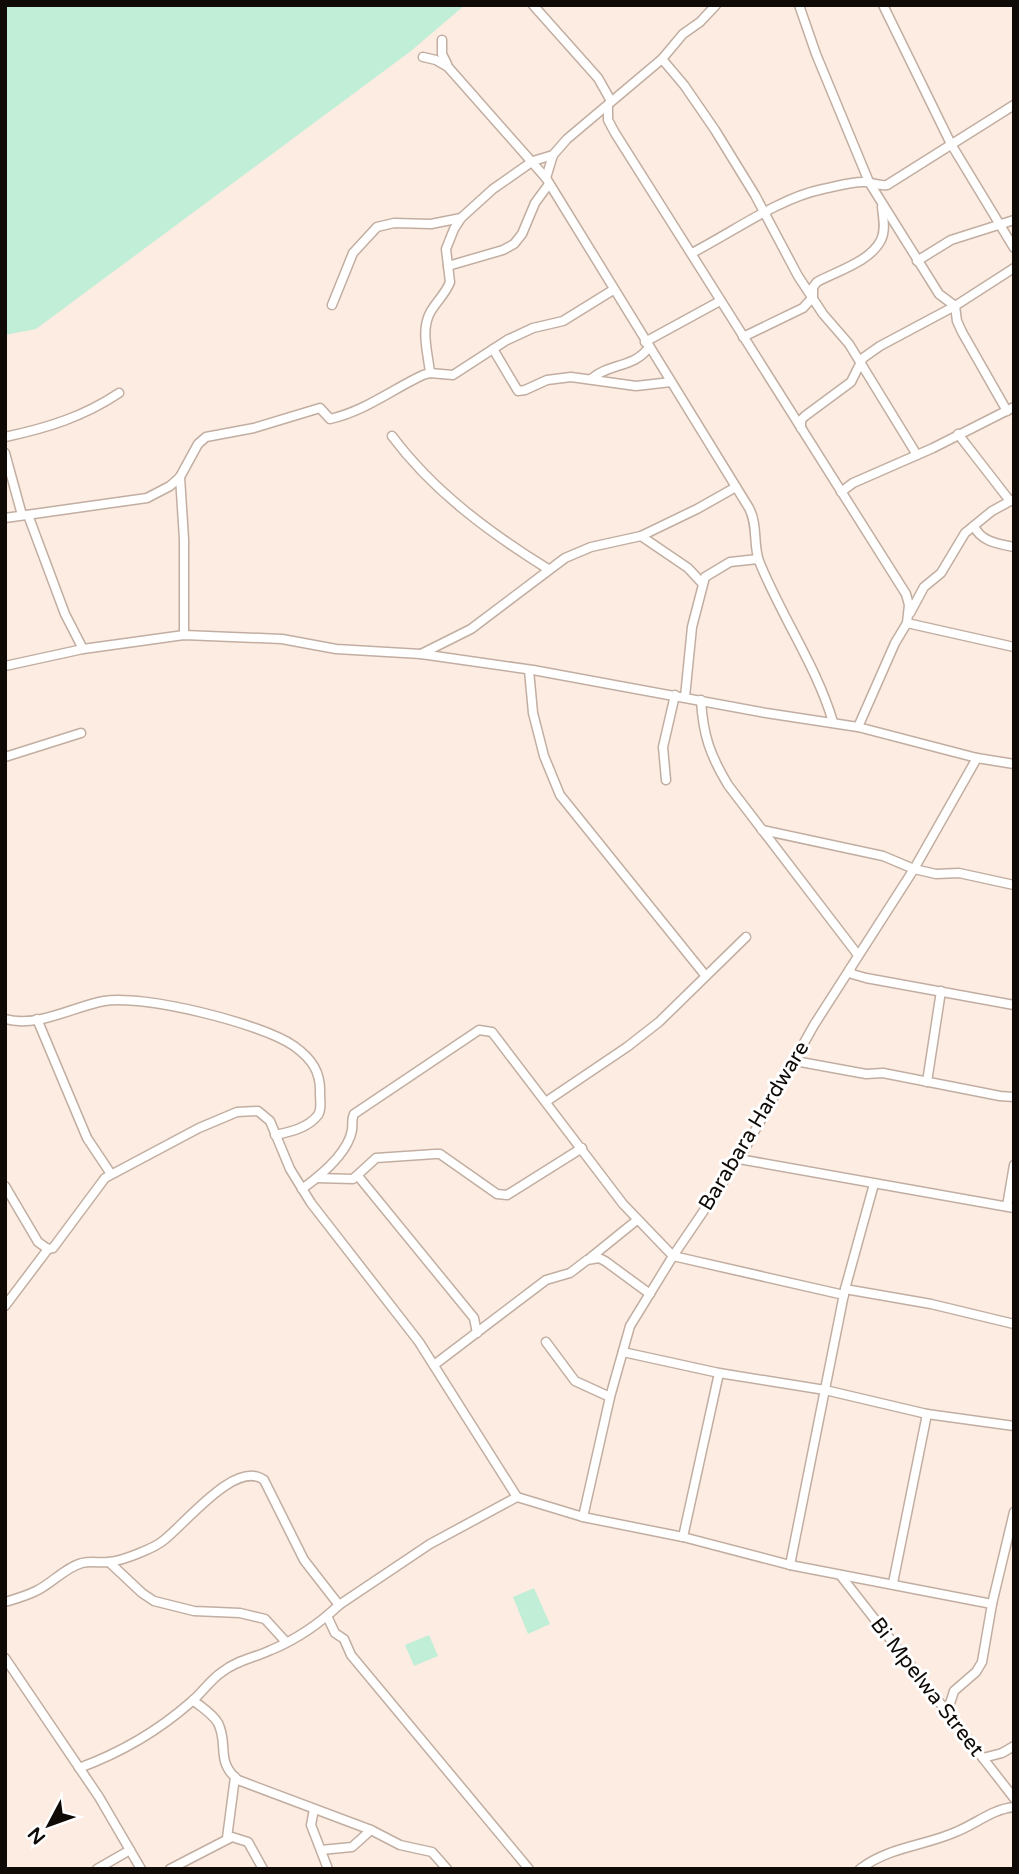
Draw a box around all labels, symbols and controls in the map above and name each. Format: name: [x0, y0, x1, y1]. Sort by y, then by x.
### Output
street label: Barabara Hardware: [694, 1037, 815, 1215]
street label: Bi Mpelwa Street: [865, 1613, 989, 1761]
north arrow: [14, 1790, 84, 1860]
text: N: [24, 1823, 50, 1848]

